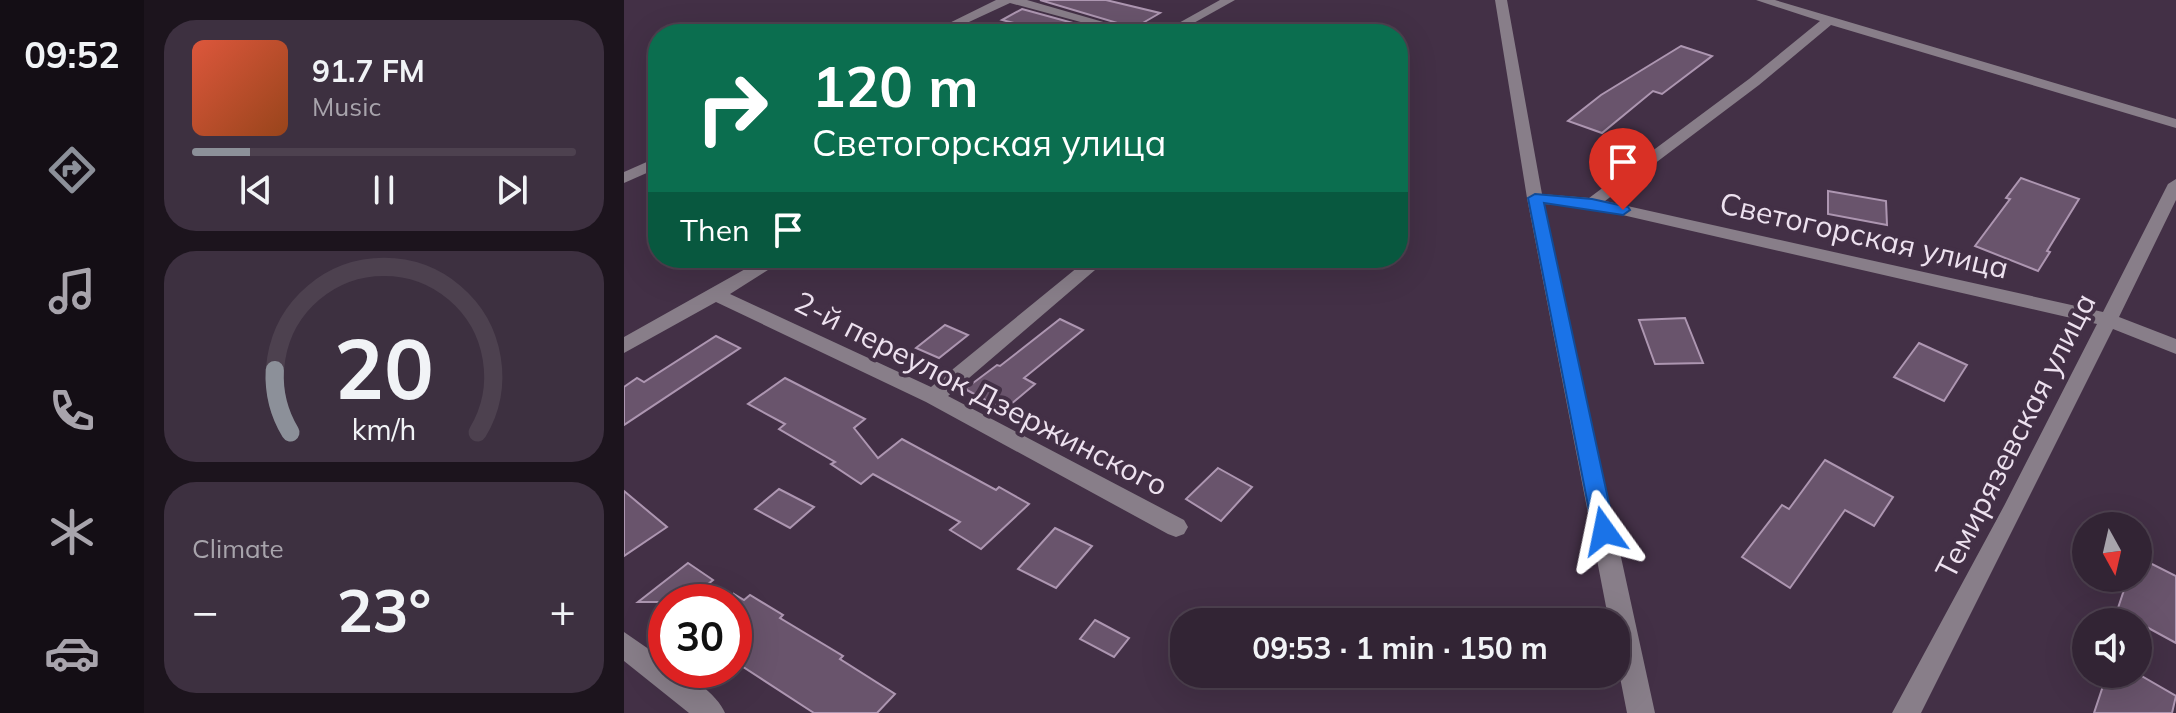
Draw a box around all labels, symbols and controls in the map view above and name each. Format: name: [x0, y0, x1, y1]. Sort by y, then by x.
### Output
text: 09:52: [24, 32, 120, 77]
text: 120 m: [812, 51, 979, 121]
text: 91.7 FM: [312, 52, 425, 90]
icon: right: [680, 56, 784, 160]
text: Music: [312, 90, 381, 123]
text: Светогорская улица: [812, 120, 1166, 165]
pin: [1589, 128, 1657, 210]
icon: arrive: [1601, 140, 1645, 184]
icon: directions: [44, 142, 100, 198]
icon: previous: [234, 168, 278, 212]
icon: pause: [362, 168, 406, 212]
icon: next: [490, 168, 534, 212]
street label: Светогорская улица: [1716, 183, 2012, 287]
icon: arrive: [766, 208, 810, 252]
text: Then: [680, 211, 750, 249]
icon: music: [44, 263, 100, 319]
street label: 2-й переулок Дзержинского: [788, 282, 1174, 504]
street label: Темирязевская улица: [1927, 287, 2104, 585]
text: 20: [334, 314, 434, 419]
icon: phone: [44, 383, 100, 439]
text: km/h: [352, 411, 416, 447]
position arrow: [1562, 489, 1646, 573]
icon: climate: [44, 504, 100, 560]
north arrow: [2072, 512, 2152, 592]
map controls: [2072, 512, 2152, 688]
text: Climate: [192, 532, 284, 565]
text: 23°: [337, 572, 431, 647]
text: −: [192, 583, 218, 638]
text: +: [550, 583, 576, 638]
speed limit sign: 30: [648, 584, 752, 688]
button: sound: [2072, 608, 2152, 688]
icon: car: [44, 625, 100, 681]
text: 09:53 · 1 min · 150 m: [1252, 629, 1548, 667]

